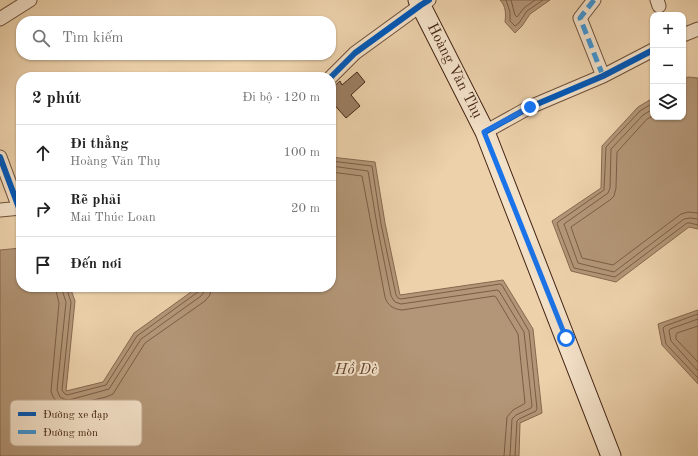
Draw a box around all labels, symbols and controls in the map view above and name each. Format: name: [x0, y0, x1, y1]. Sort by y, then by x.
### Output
map controls: [650, 12, 686, 120]
button: +: [650, 12, 686, 48]
search box: [16, 16, 336, 60]
street label: Hoàng Văn Thụ: [424, 21, 484, 121]
icon: search: [30, 27, 52, 49]
text: Tìm kiếm: [62, 31, 124, 46]
button: −: [650, 48, 686, 84]
button: layers: [650, 84, 686, 120]
text: 2 phút: [32, 90, 81, 107]
text: Đi bộ · 120 m: [242, 91, 320, 104]
route end: [521, 98, 539, 116]
text: Đi thẳng: [70, 137, 129, 152]
icon: ahead: [32, 142, 54, 164]
text: 100 m: [283, 146, 320, 159]
text: Hoàng Văn Thụ: [70, 155, 160, 168]
text: Rẽ phải: [70, 193, 121, 208]
icon: right: [32, 198, 54, 220]
text: 20 m: [291, 202, 320, 215]
text: Mai Thúc Loan: [70, 211, 156, 224]
icon: arrive: [32, 254, 54, 276]
text: Đến nơi: [70, 257, 122, 272]
route start: [557, 329, 575, 347]
water label: Hồ Dè: [333, 361, 378, 378]
legend: [10, 400, 142, 446]
text: Đường xe đạp: [43, 410, 109, 421]
text: Đường mòn: [43, 428, 98, 439]

